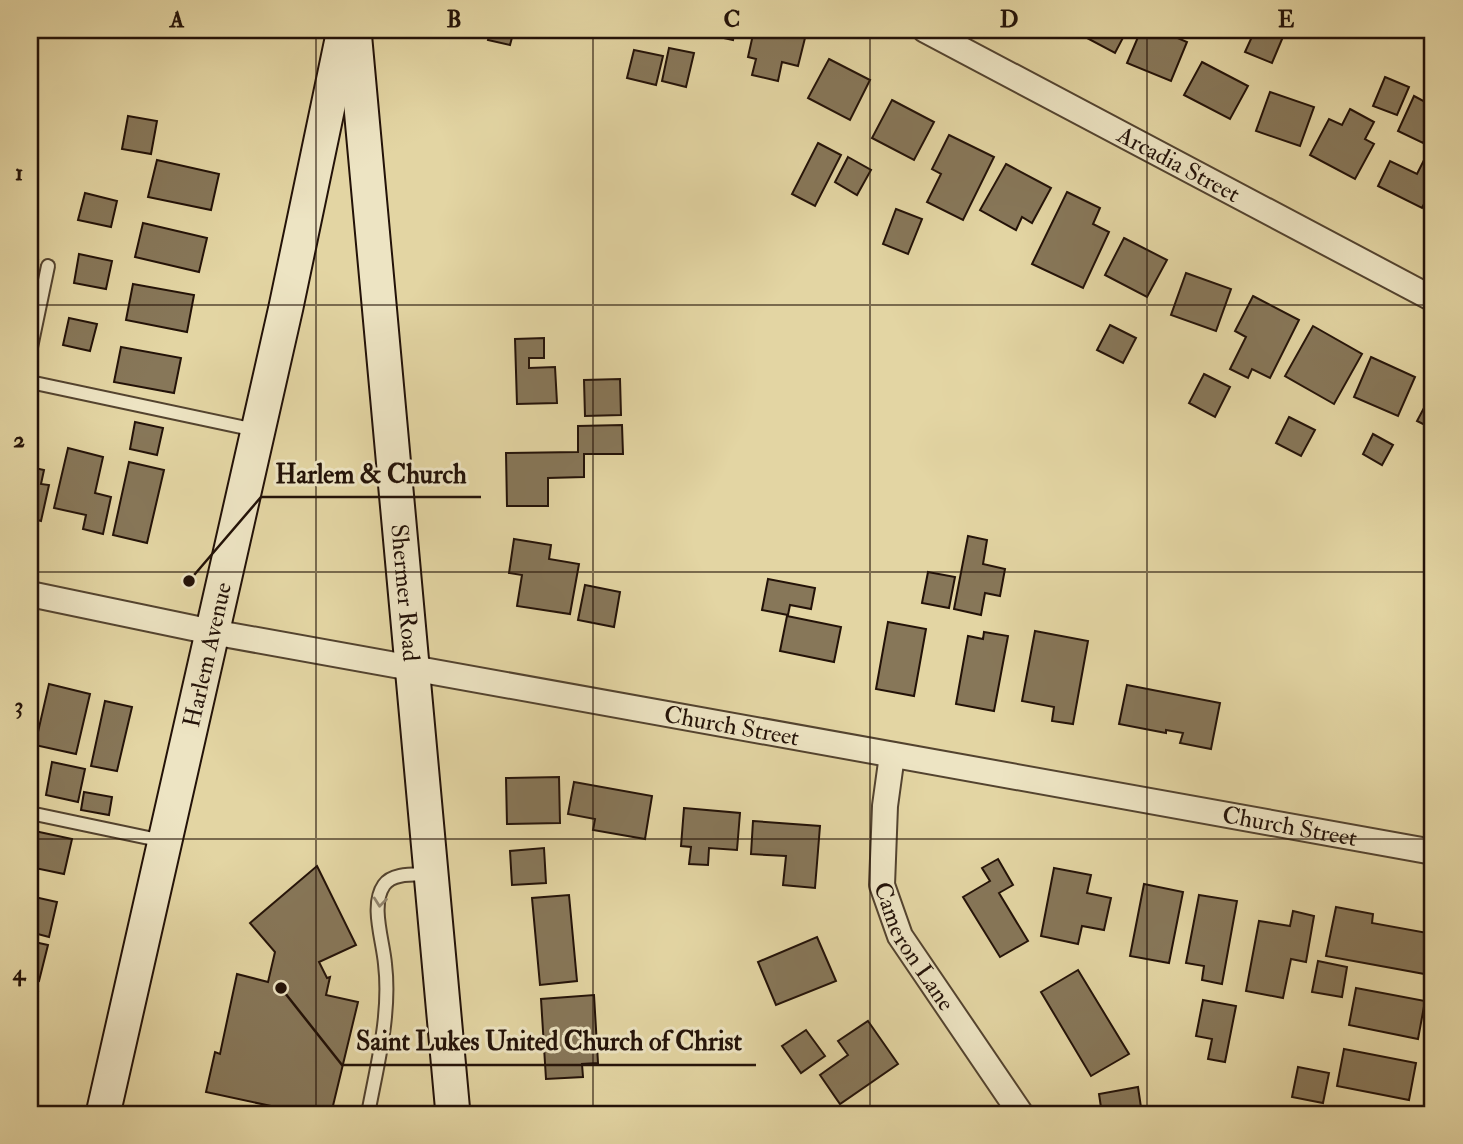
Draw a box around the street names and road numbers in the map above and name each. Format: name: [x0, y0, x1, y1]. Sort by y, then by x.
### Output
street label: Arcadia Street: [1111, 119, 1246, 210]
street label: Shermer Road: [384, 523, 427, 663]
street label: Harlem Avenue: [176, 579, 239, 730]
street label: Church Street: [662, 698, 802, 753]
street label: Church Street: [1220, 799, 1360, 854]
street label: Cameron Lane: [867, 878, 962, 1017]

